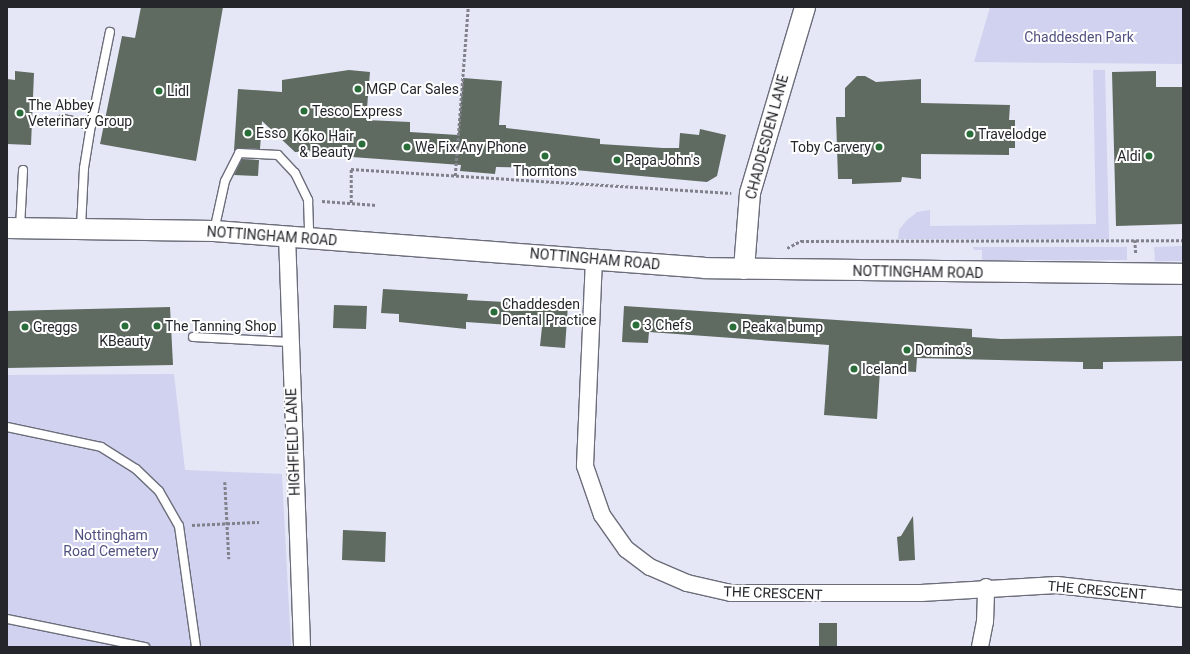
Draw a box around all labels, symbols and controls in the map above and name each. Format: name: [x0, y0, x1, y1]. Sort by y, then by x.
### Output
park label: Chaddesden Park: [1024, 29, 1134, 45]
street label: CHADDESDEN LANE: [742, 73, 792, 201]
place label: MGP Car Sales: [366, 81, 459, 97]
place label: Lidl: [167, 83, 189, 99]
marker: MGP Car Sales: [353, 84, 363, 94]
marker: Lidl: [154, 86, 164, 96]
place label: The Abbey Veterinary Group: [28, 97, 132, 130]
place label: Tesco Express: [312, 103, 402, 119]
marker: Tesco Express: [299, 106, 309, 116]
marker: The Abbey Veterinary Group: [15, 108, 25, 118]
place label: Esso: [256, 125, 286, 141]
place label: Travelodge: [978, 126, 1047, 142]
marker: Esso: [243, 128, 253, 138]
place label: Koko Hair & Beauty: [293, 128, 354, 160]
marker: Travelodge: [965, 129, 975, 139]
marker: Koko Hair & Beauty: [357, 139, 367, 149]
place label: We Fix Any Phone: [415, 139, 526, 155]
place label: Toby Carvery: [790, 139, 871, 155]
marker: We Fix Any Phone: [402, 142, 412, 152]
marker: Toby Carvery: [874, 142, 884, 152]
place label: Aldi: [1117, 148, 1141, 164]
marker: Thorntons: [540, 151, 550, 161]
marker: Aldi: [1144, 151, 1154, 161]
place label: Papa John's: [625, 152, 700, 168]
marker: Papa John's: [612, 155, 622, 165]
place label: Thorntons: [513, 163, 577, 179]
street label: NOTTINGHAM ROAD: [206, 223, 338, 249]
street label: NOTTINGHAM ROAD: [529, 245, 661, 273]
street label: NOTTINGHAM ROAD: [852, 262, 984, 282]
place label: Chaddesden Dental Practice: [502, 296, 596, 328]
marker: Chaddesden Dental Practice: [489, 307, 499, 317]
place label: 3 Chefs: [644, 317, 692, 333]
place label: The Tanning Shop: [165, 318, 277, 334]
place label: Greggs: [33, 319, 78, 335]
place label: Peak a bump: [742, 319, 823, 335]
marker: 3 Chefs: [631, 320, 641, 330]
marker: KBeauty: [120, 321, 130, 331]
marker: The Tanning Shop: [152, 321, 162, 331]
marker: Peak a bump: [727, 321, 739, 333]
marker: Greggs: [20, 322, 30, 332]
place label: KBeauty: [99, 333, 151, 349]
place label: Domino's: [915, 342, 972, 358]
marker: Domino's: [902, 345, 912, 355]
place label: Iceland: [862, 361, 907, 377]
marker: Iceland: [849, 364, 859, 374]
street label: HIGHFIELD LANE: [283, 388, 303, 496]
park label: Nottingham Road Cemetery: [63, 527, 159, 560]
street label: THE CRESCENT: [1047, 577, 1147, 603]
street label: THE CRESCENT: [723, 583, 823, 603]

